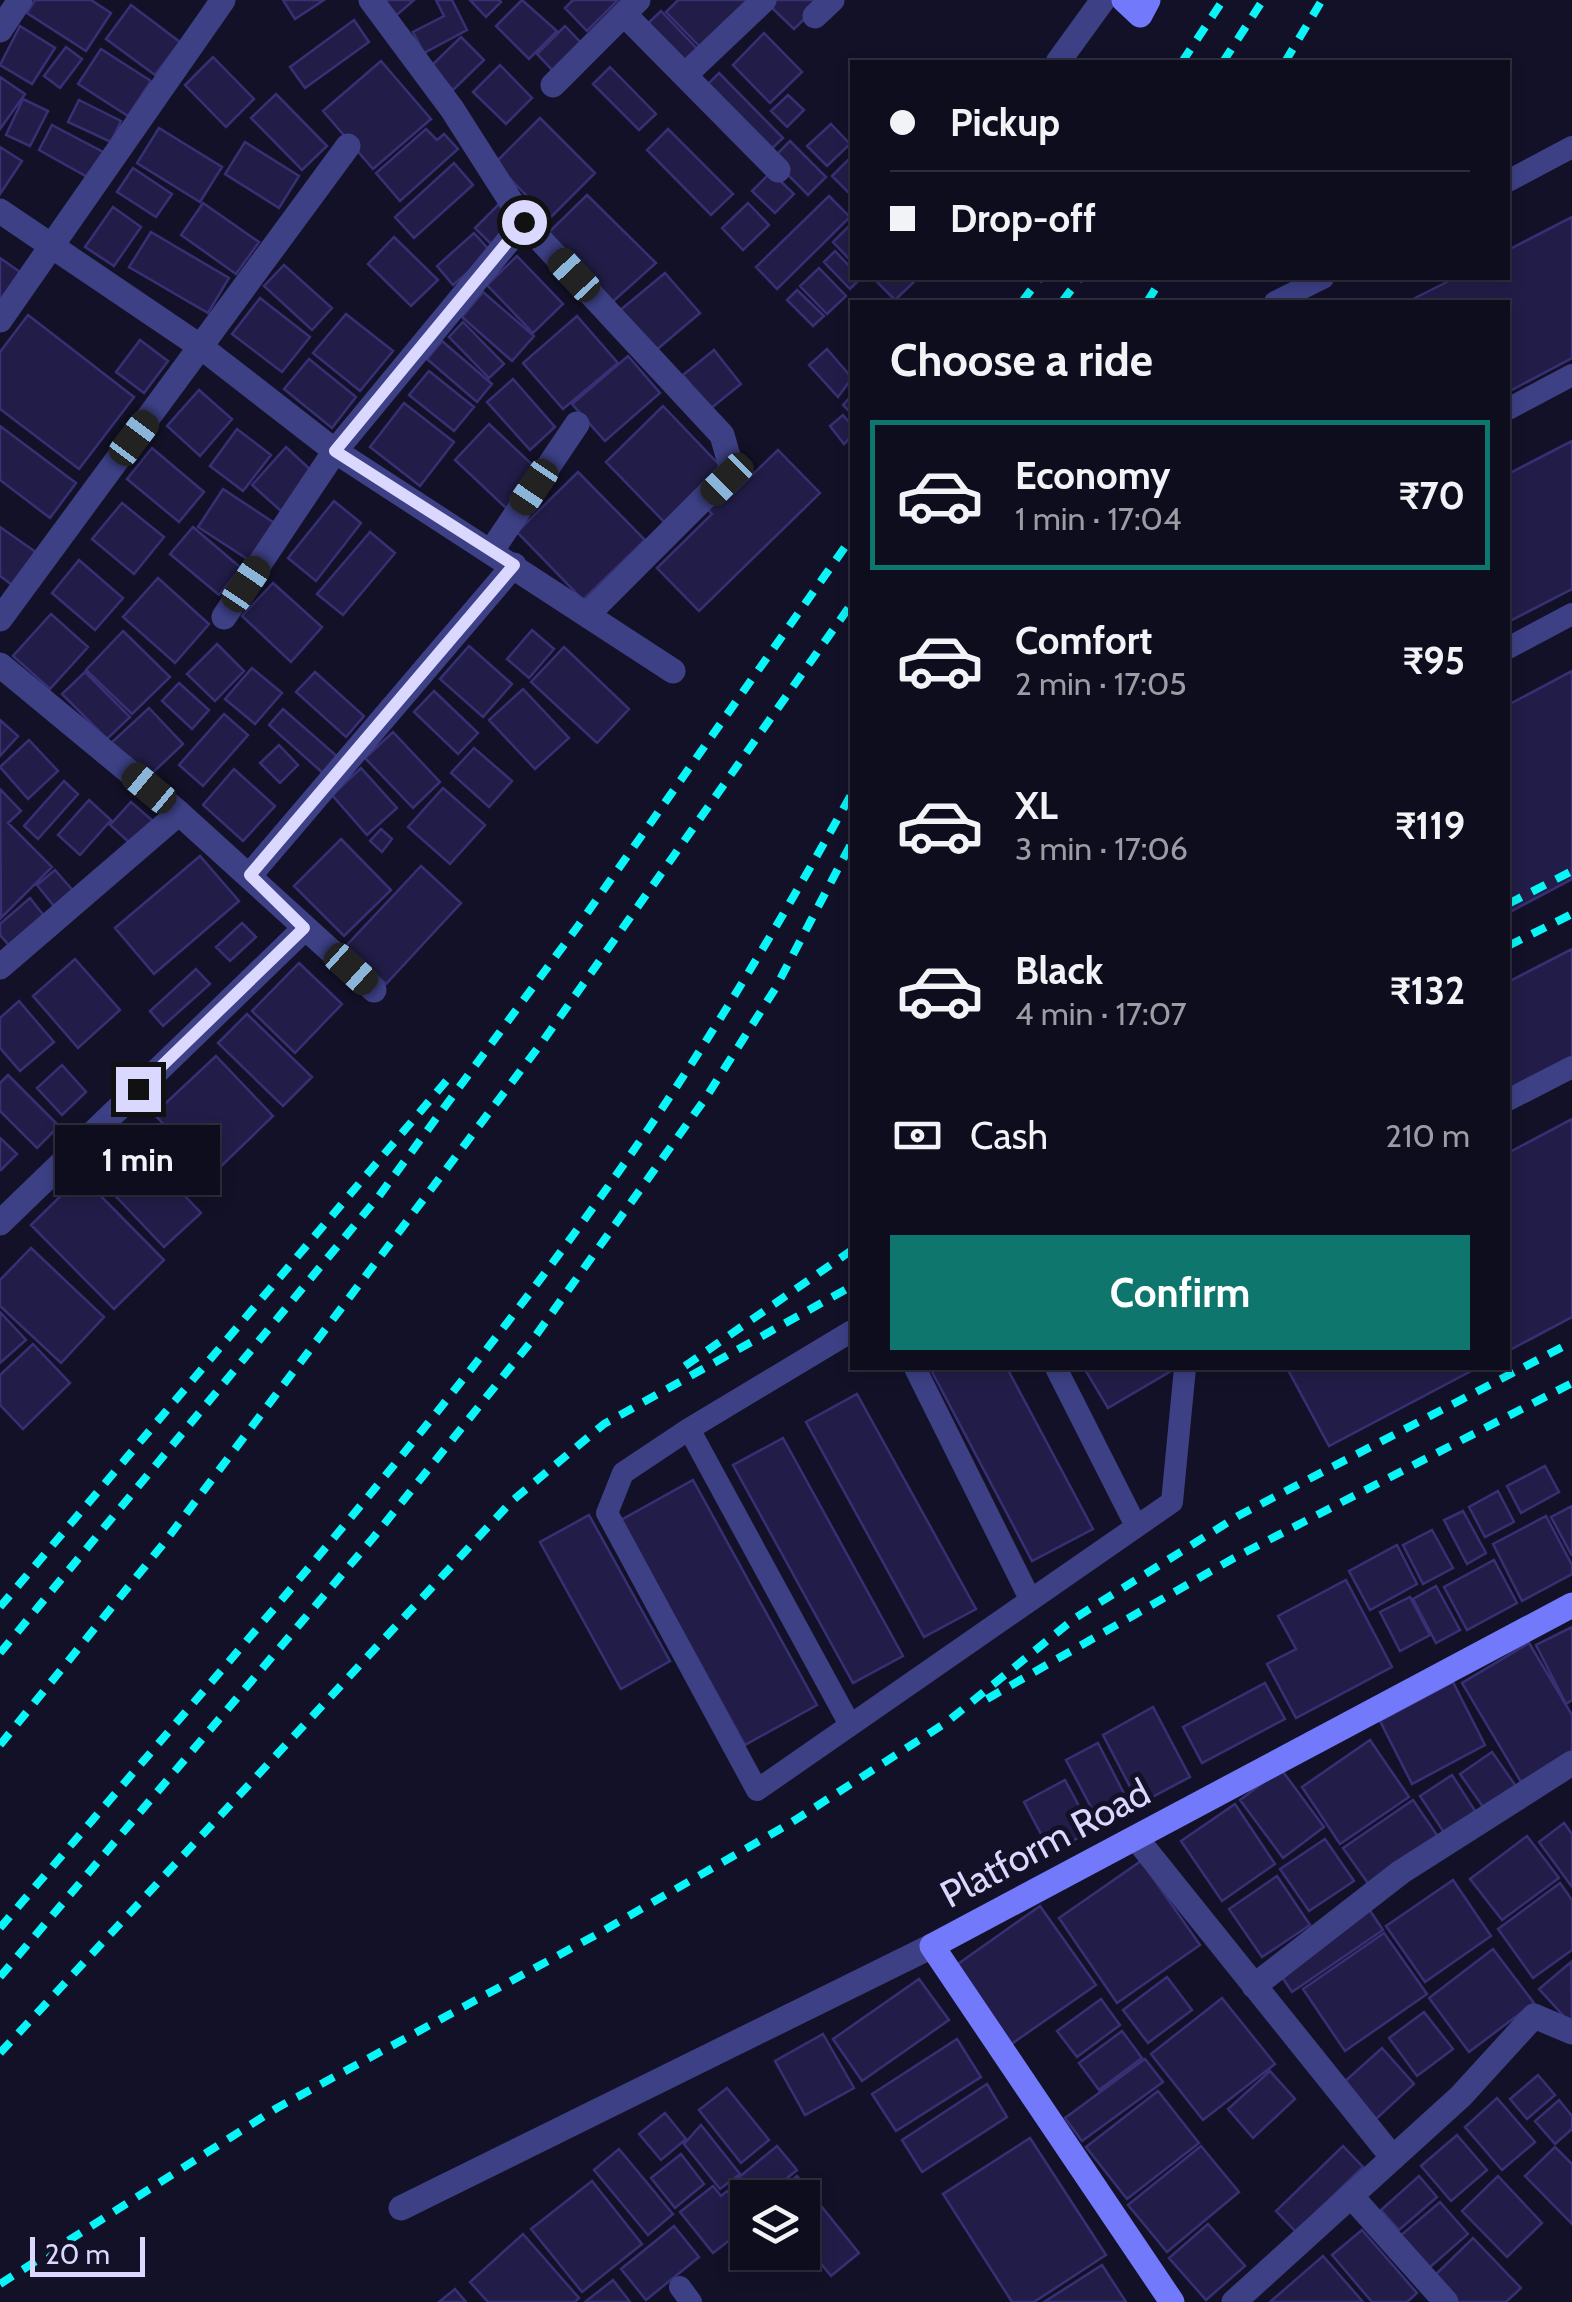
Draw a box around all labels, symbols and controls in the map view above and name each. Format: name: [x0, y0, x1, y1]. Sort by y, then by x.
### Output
text: Pickup: [950, 99, 1060, 146]
text: Drop-off: [950, 195, 1096, 242]
route start: [502, 200, 547, 245]
car: [543, 243, 605, 307]
text: Choose a ride: [890, 333, 1153, 387]
car: [104, 405, 164, 471]
car: [695, 447, 759, 511]
icon: car: [895, 450, 985, 540]
text: Economy: [1015, 452, 1170, 499]
car: [505, 454, 563, 520]
text: ₹70: [1398, 472, 1465, 519]
text: 1 min · 17:04: [1015, 499, 1181, 538]
car: [217, 551, 275, 617]
icon: car: [895, 615, 985, 705]
text: Comfort: [1015, 617, 1152, 664]
text: ₹95: [1403, 637, 1465, 684]
text: 2 min · 17:05: [1015, 664, 1187, 703]
car: [116, 757, 182, 819]
icon: car: [895, 780, 985, 870]
text: XL: [1015, 782, 1058, 829]
text: ₹119: [1395, 802, 1465, 849]
text: 3 min · 17:06: [1015, 829, 1188, 868]
car: [319, 938, 383, 1000]
icon: car: [895, 945, 985, 1035]
text: Black: [1015, 947, 1103, 994]
text: ₹132: [1390, 967, 1465, 1014]
text: 4 min · 17:07: [1015, 994, 1187, 1033]
route end: [116, 1067, 161, 1112]
icon: cash: [890, 1108, 945, 1163]
text: Cash: [970, 1112, 1048, 1159]
text: 210 m: [1385, 1116, 1470, 1155]
callout: 1 min: [56, 1124, 220, 1194]
text: 1 min: [101, 1140, 174, 1179]
button: Confirm: [890, 1235, 1470, 1350]
street label: Platform Road: [932, 1768, 1158, 1918]
map controls: [730, 2180, 820, 2270]
button: layers: [730, 2180, 820, 2270]
scale bar: [30, 2232, 145, 2276]
text: 20 m: [45, 2237, 110, 2271]

